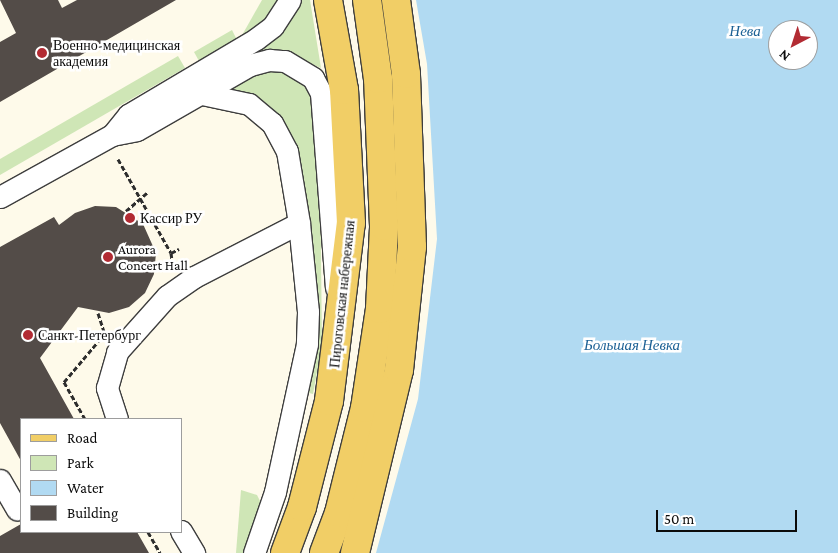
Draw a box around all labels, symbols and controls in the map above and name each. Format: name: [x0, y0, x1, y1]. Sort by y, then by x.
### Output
north arrow: [768, 20, 818, 70]
water label: Нева: [729, 23, 761, 41]
place label: Военно-медицинская академия: [53, 37, 180, 70]
marker: Военно-медицинская академия: [35, 46, 49, 60]
text: N: [775, 47, 793, 65]
place label: Кассир РУ: [140, 210, 202, 226]
marker: Кассир РУ: [124, 212, 136, 224]
street label: Пироговская набережная: [326, 219, 358, 369]
place label: Aurora Concert Hall: [118, 241, 188, 274]
marker: Aurora Concert Hall: [102, 251, 114, 263]
place label: Санкт-Петербург: [38, 327, 141, 343]
marker: Санкт-Петербург: [22, 329, 34, 341]
water label: Большая Невка: [584, 337, 680, 355]
legend: [20, 418, 182, 533]
text: Road: [67, 430, 97, 446]
text: Park: [67, 455, 94, 471]
text: Water: [67, 480, 104, 496]
scale bar: [658, 500, 799, 532]
text: Building: [67, 505, 118, 521]
text: 50 m: [664, 511, 694, 527]

